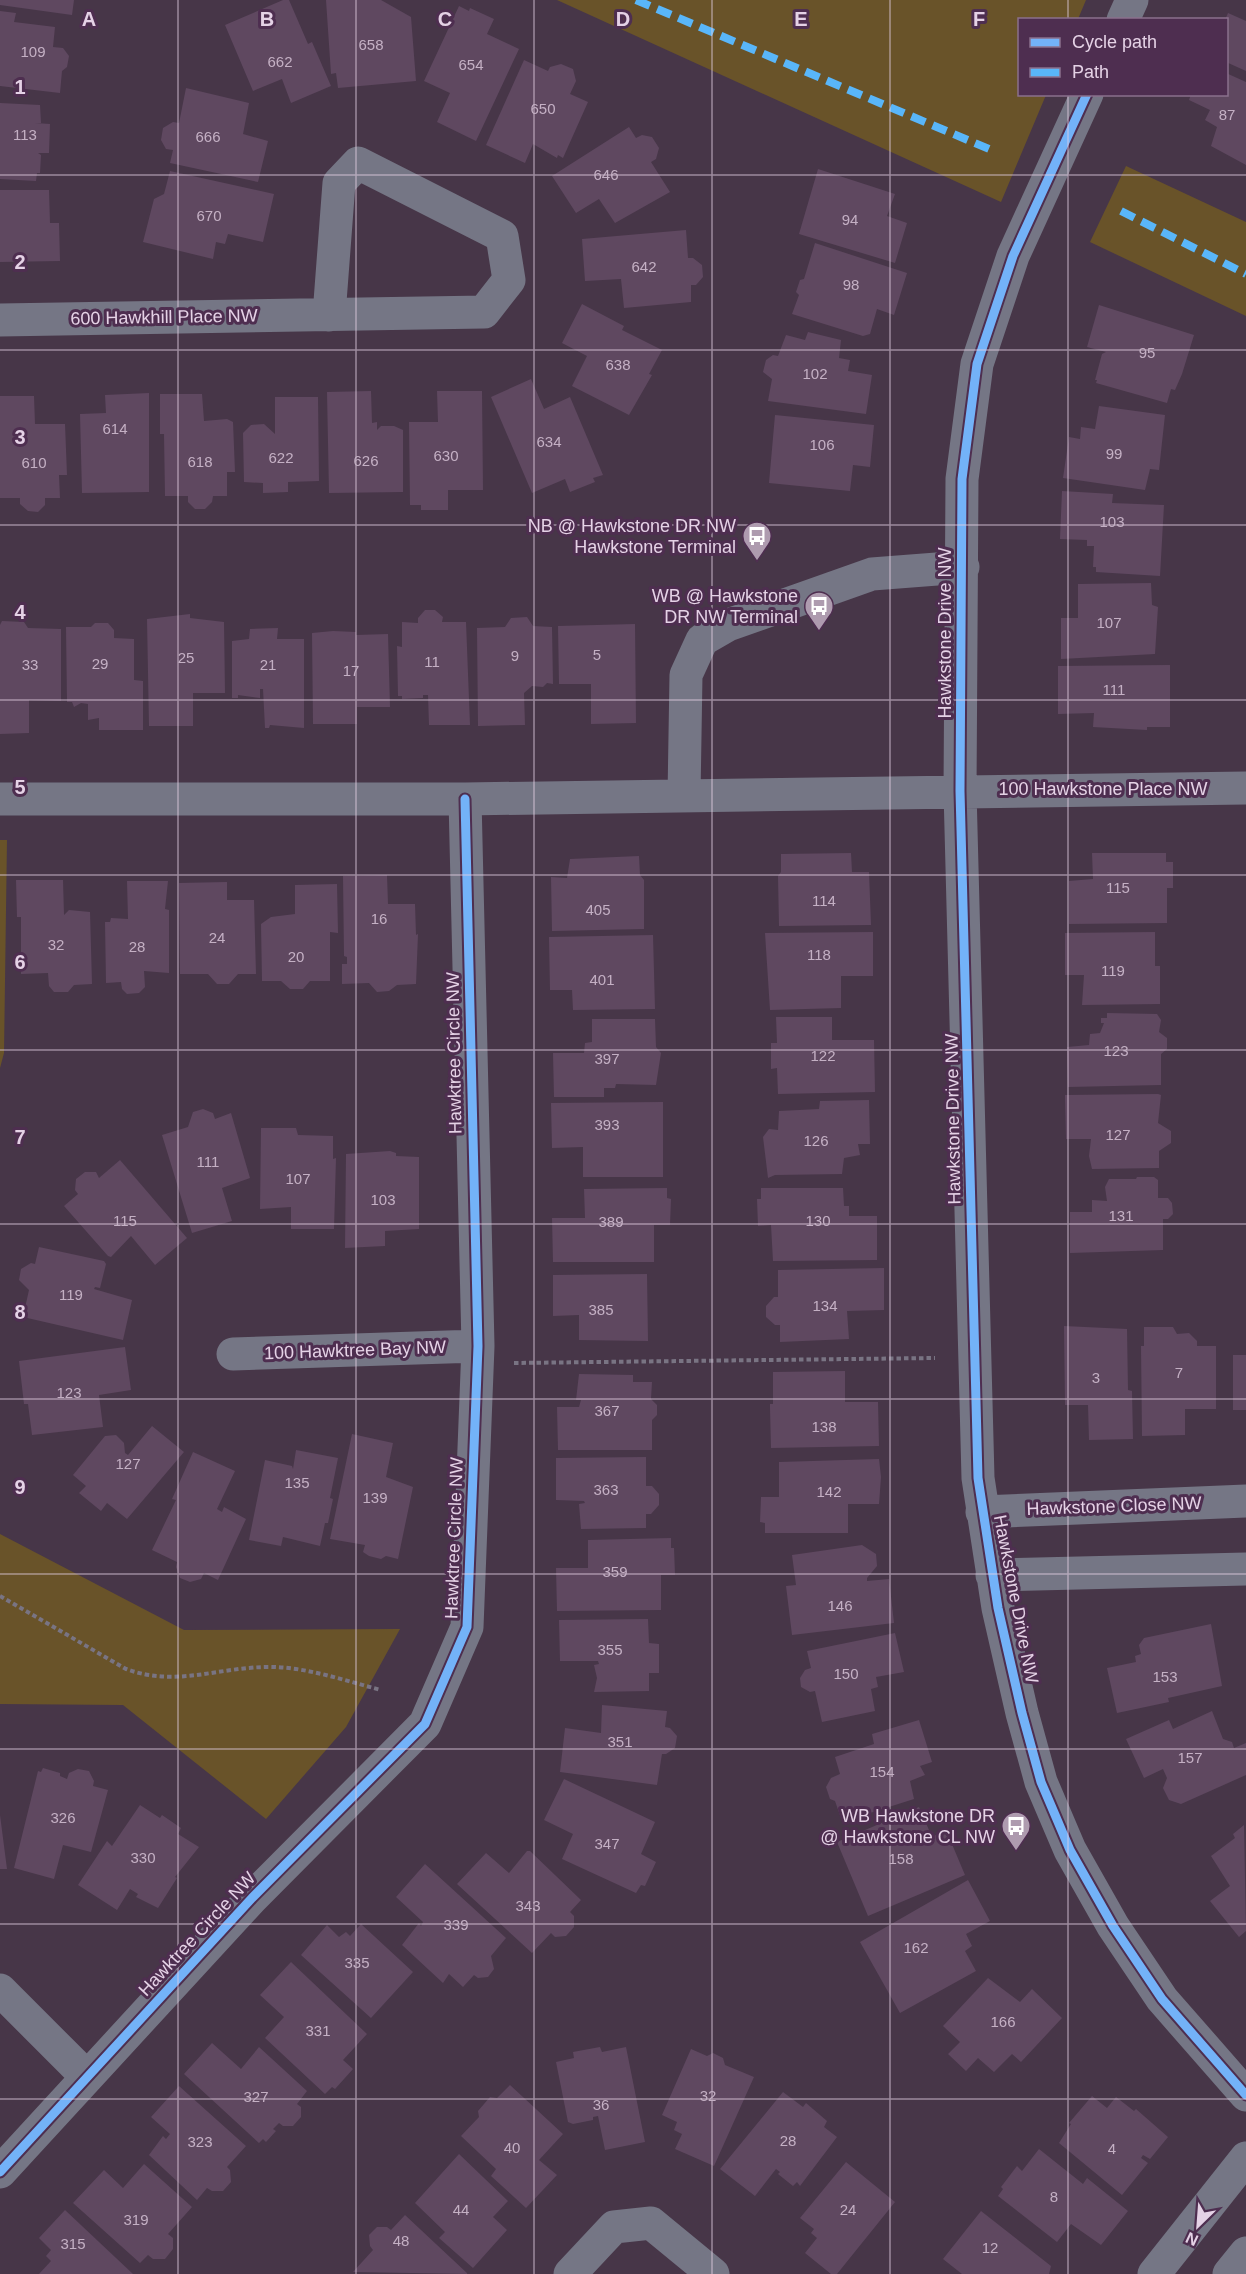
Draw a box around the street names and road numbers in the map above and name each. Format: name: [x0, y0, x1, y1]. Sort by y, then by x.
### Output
street label: 600 Hawkhill Place NW: [70, 305, 258, 329]
street label: Hawkstone Drive NW: [935, 547, 955, 719]
street label: 100 Hawkstone Place NW: [998, 779, 1208, 799]
street label: Hawktree Circle NW: [443, 972, 465, 1134]
street label: Hawkstone Drive NW: [942, 1033, 964, 1205]
street label: 100 Hawktree Bay NW: [264, 1337, 446, 1363]
street label: Hawktree Circle NW: [441, 1457, 467, 1619]
street label: Hawkstone Close NW: [1026, 1493, 1202, 1519]
street label: Hawkstone Drive NW: [990, 1513, 1042, 1685]
street label: Hawktree Circle NW: [134, 1868, 260, 2000]

